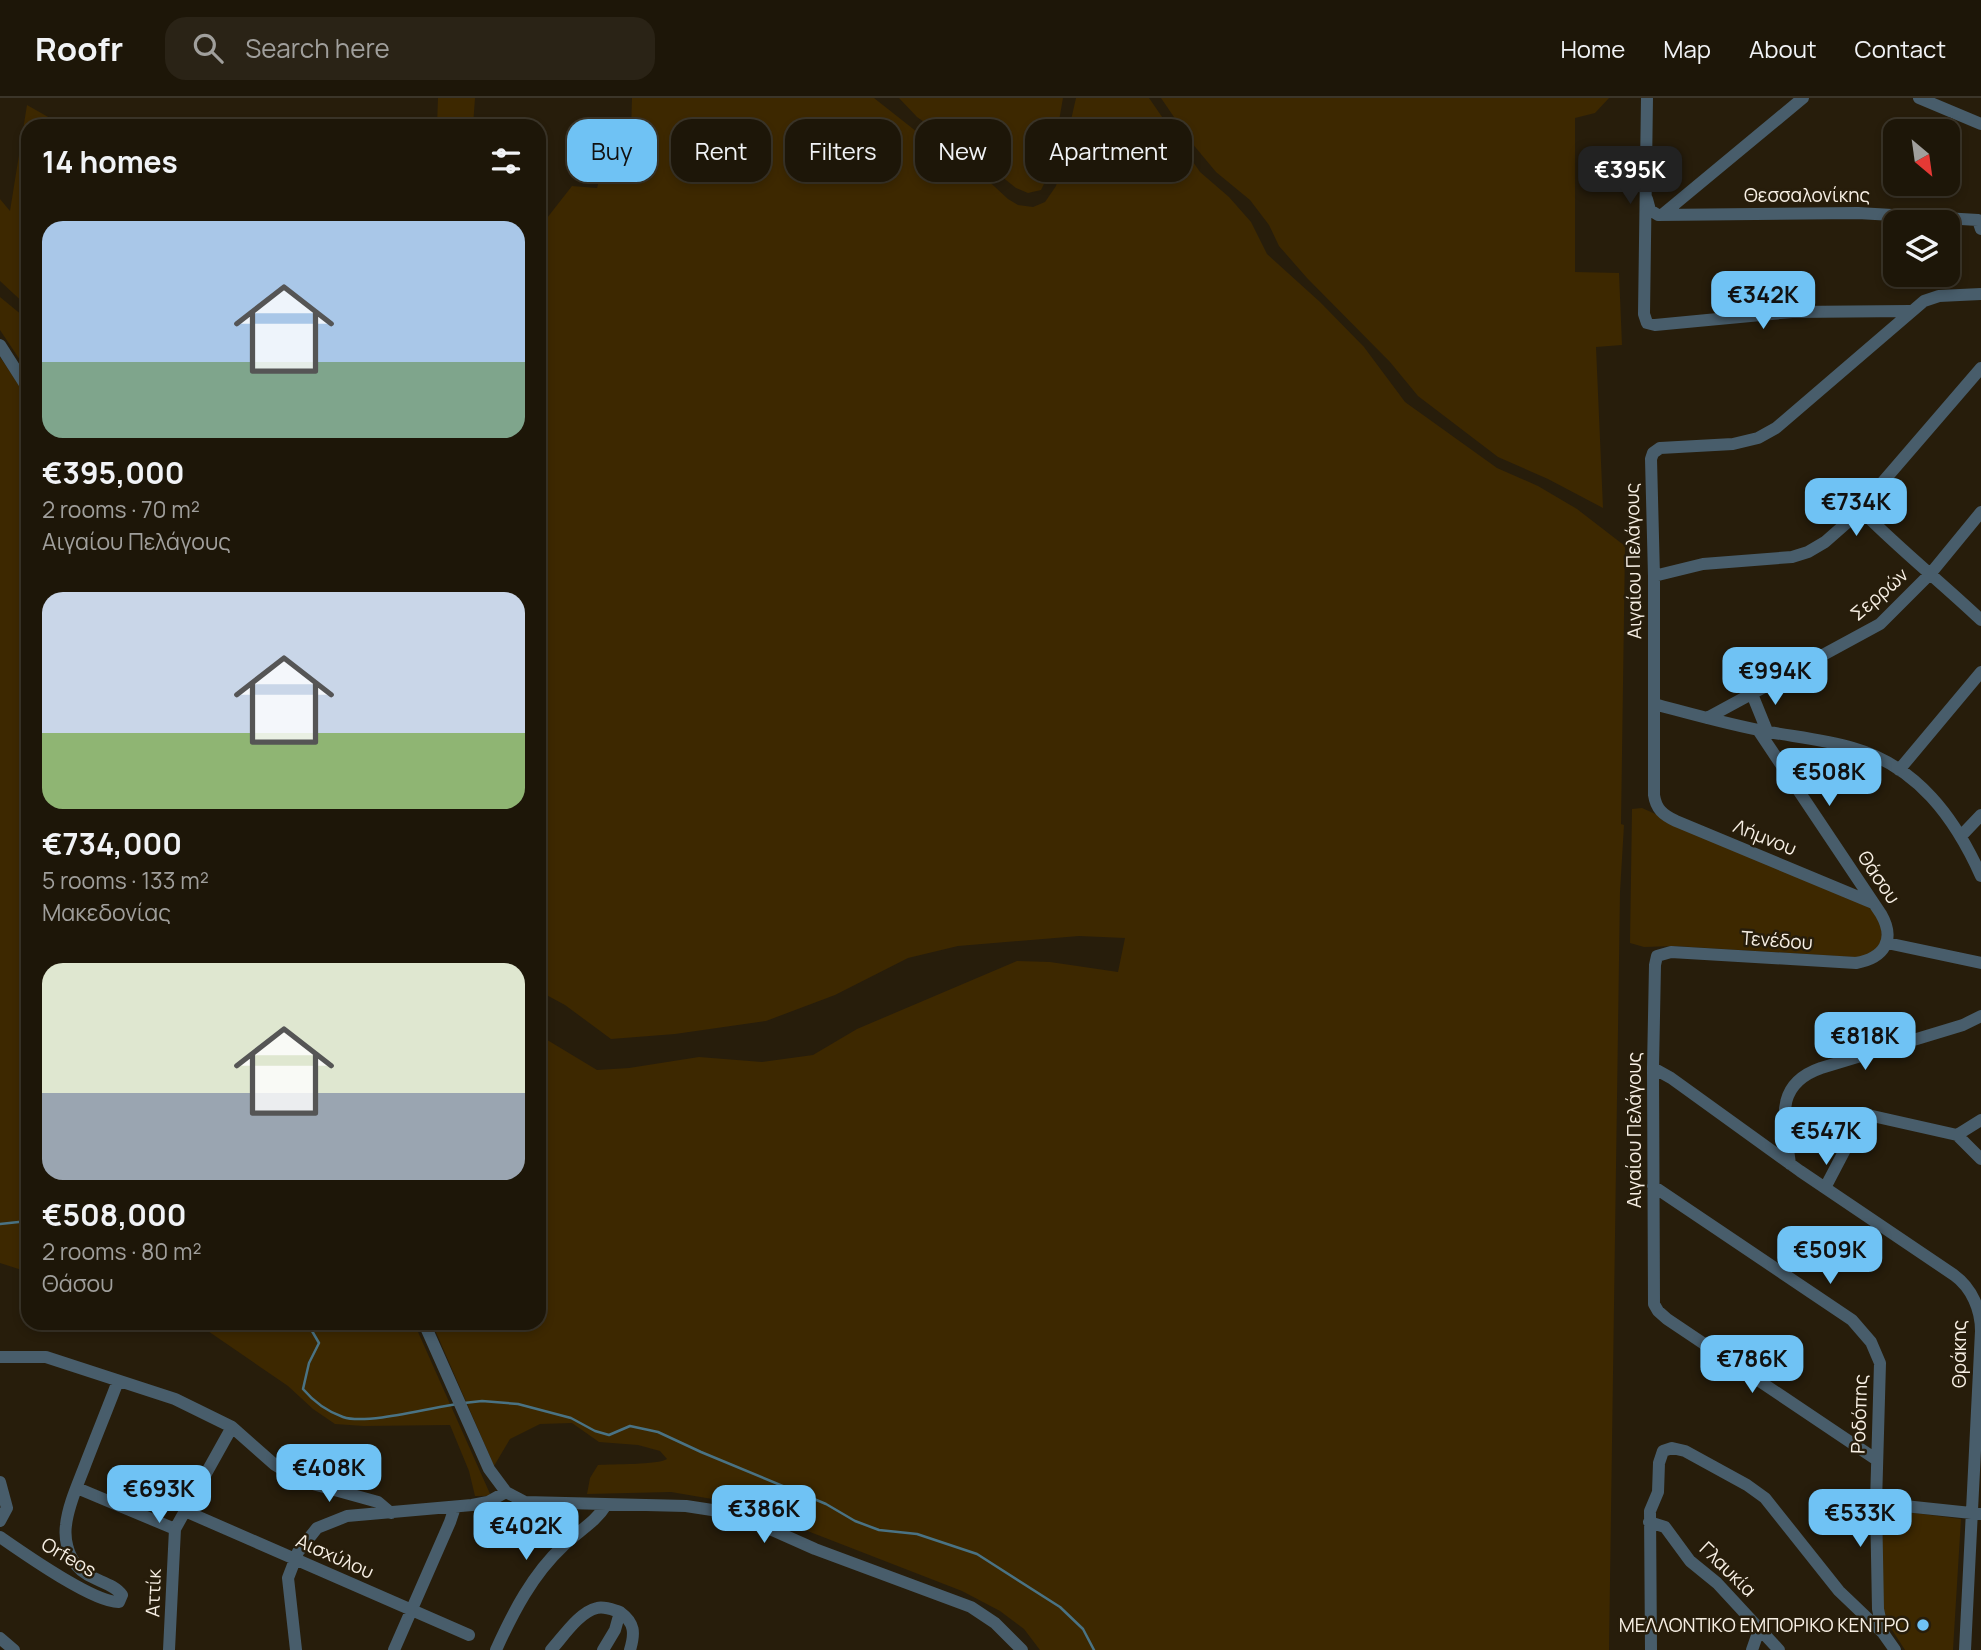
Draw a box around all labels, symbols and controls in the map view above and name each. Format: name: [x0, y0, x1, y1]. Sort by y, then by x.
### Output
search box: [165, 17, 655, 80]
text: Roofr: [35, 26, 123, 71]
icon: search: [189, 29, 227, 67]
text: Search here: [245, 30, 390, 66]
text: Home: [1560, 32, 1625, 65]
text: Map: [1663, 32, 1711, 65]
text: About: [1749, 32, 1817, 65]
text: Contact: [1855, 32, 1946, 65]
chip: Buy: [567, 119, 657, 182]
chip: Rent: [671, 119, 771, 182]
chip: Filters: [785, 119, 901, 182]
chip: New: [915, 119, 1011, 182]
chip: Apartment: [1025, 119, 1192, 182]
north arrow: [1883, 119, 1960, 196]
map controls: [1883, 119, 1960, 287]
text: 14 homes: [42, 141, 178, 182]
icon: filters: [487, 142, 525, 180]
pin: €395K: [1581, 146, 1679, 206]
text: €395K: [1594, 153, 1666, 185]
street label: Θεσσαλονίκης: [1744, 182, 1870, 208]
button: layers: [1883, 210, 1960, 287]
icon: home: [221, 266, 347, 392]
pin: €342K: [1714, 272, 1812, 331]
text: €342K: [1727, 278, 1799, 310]
text: €395,000: [42, 452, 184, 493]
pin: €734K: [1807, 478, 1905, 538]
street label: Αιγαίου Πελάγους: [1619, 483, 1647, 639]
text: €734K: [1821, 485, 1891, 517]
text: 2 rooms · 70 m²: [42, 493, 200, 525]
text: Αιγαίου Πελάγους: [42, 525, 231, 557]
street label: Σερρών: [1845, 561, 1914, 626]
icon: home: [221, 637, 347, 763]
pin: €994K: [1726, 648, 1824, 707]
text: €994K: [1738, 654, 1812, 686]
pin: €508K: [1780, 748, 1878, 808]
text: €508K: [1792, 755, 1866, 787]
street label: Λήμνου: [1730, 813, 1800, 861]
text: €734,000: [42, 823, 182, 864]
street label: Θάσου: [1852, 845, 1906, 909]
text: 5 rooms · 133 m²: [42, 864, 209, 896]
text: Μακεδονίας: [42, 896, 171, 928]
street label: Τενέδου: [1740, 925, 1814, 955]
icon: home: [221, 1008, 347, 1134]
pin: €818K: [1816, 1012, 1914, 1072]
text: €818K: [1831, 1019, 1899, 1051]
street label: Αιγαίου Πελάγους: [1621, 1052, 1647, 1208]
pin: €547K: [1777, 1108, 1875, 1167]
text: €547K: [1791, 1114, 1861, 1146]
text: €508,000: [42, 1194, 187, 1235]
pin: €509K: [1781, 1226, 1879, 1286]
text: €509K: [1793, 1233, 1867, 1265]
text: 2 rooms · 80 m²: [42, 1235, 202, 1267]
text: Θάσου: [42, 1267, 114, 1299]
street label: Θράκης: [1946, 1320, 1972, 1388]
pin: €786K: [1703, 1336, 1801, 1395]
text: €786K: [1716, 1342, 1788, 1374]
street label: Ροδόπης: [1845, 1374, 1873, 1454]
pin: €408K: [280, 1444, 378, 1504]
text: €408K: [292, 1451, 366, 1483]
pin: €693K: [110, 1466, 208, 1525]
text: €693K: [123, 1472, 195, 1504]
pin: €386K: [715, 1486, 813, 1545]
pin: €533K: [1811, 1490, 1909, 1549]
text: €386K: [728, 1492, 800, 1524]
text: €533K: [1825, 1496, 1895, 1528]
pin: €402K: [477, 1502, 575, 1562]
text: €402K: [490, 1509, 562, 1541]
street label: Αισχύλου: [292, 1527, 378, 1585]
street label: Orfeos: [37, 1531, 101, 1583]
street label: Γλαυκία: [1694, 1536, 1762, 1602]
street label: Αττίκ: [139, 1568, 167, 1617]
place label: ΜΕΛΛΟΝΤΙΚΟ ΕΜΠΟΡΙΚΟ ΚΕΝΤΡΟ: [1619, 1612, 1909, 1638]
marker: ΜΕΛΛΟΝΤΙΚΟ ΕΜΠΟΡΙΚΟ ΚΕΝΤΡΟ: [1915, 1617, 1931, 1633]

